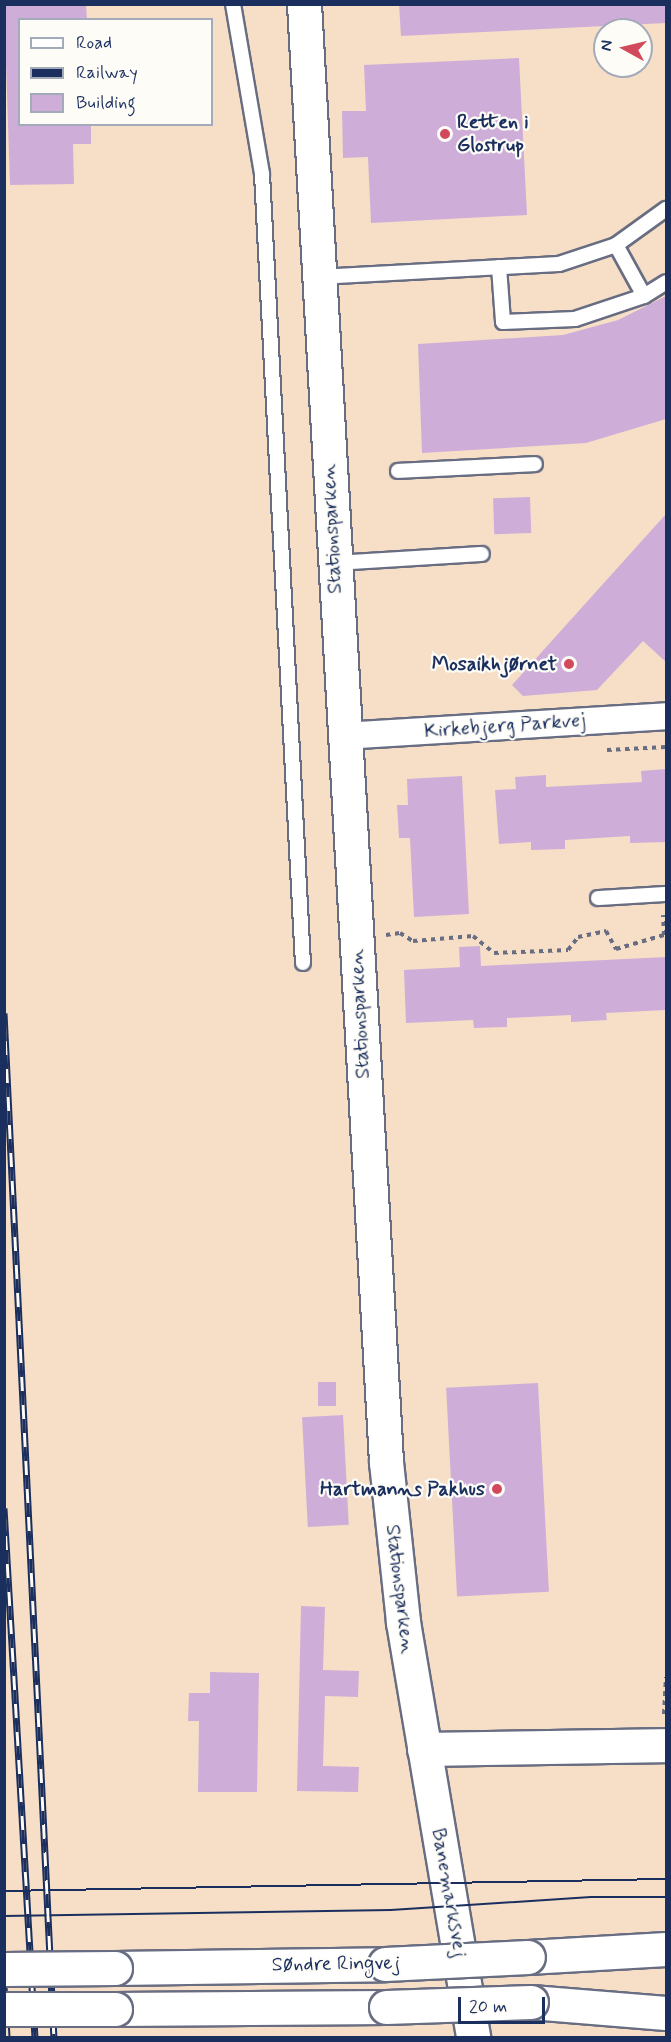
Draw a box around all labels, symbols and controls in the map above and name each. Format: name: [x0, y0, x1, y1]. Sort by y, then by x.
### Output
legend: [18, 18, 213, 126]
north arrow: [593, 18, 653, 78]
text: Road: [76, 31, 112, 55]
text: N: [596, 39, 618, 52]
text: Railway: [76, 61, 138, 85]
text: Building: [76, 91, 136, 115]
place label: Retten i Glostrup: [457, 110, 528, 157]
marker: Retten i Glostrup: [438, 127, 452, 141]
street label: Stationsparken: [317, 464, 347, 594]
place label: Mosaikhjørnet: [432, 652, 557, 676]
marker: Mosaikhjørnet: [562, 657, 576, 671]
street label: Kirkebjerg Parkvej: [423, 708, 587, 744]
street label: Stationsparken: [345, 949, 375, 1079]
place label: Hartmanns Pakhus: [320, 1477, 485, 1501]
marker: Hartmanns Pakhus: [490, 1482, 504, 1496]
street label: Stationsparken: [380, 1523, 420, 1655]
street label: Banemarksvej: [426, 1826, 472, 1960]
street label: Søndre Ringvej: [272, 1951, 400, 1977]
scale bar: [461, 1985, 548, 2023]
text: 20 m: [469, 1995, 507, 2019]

